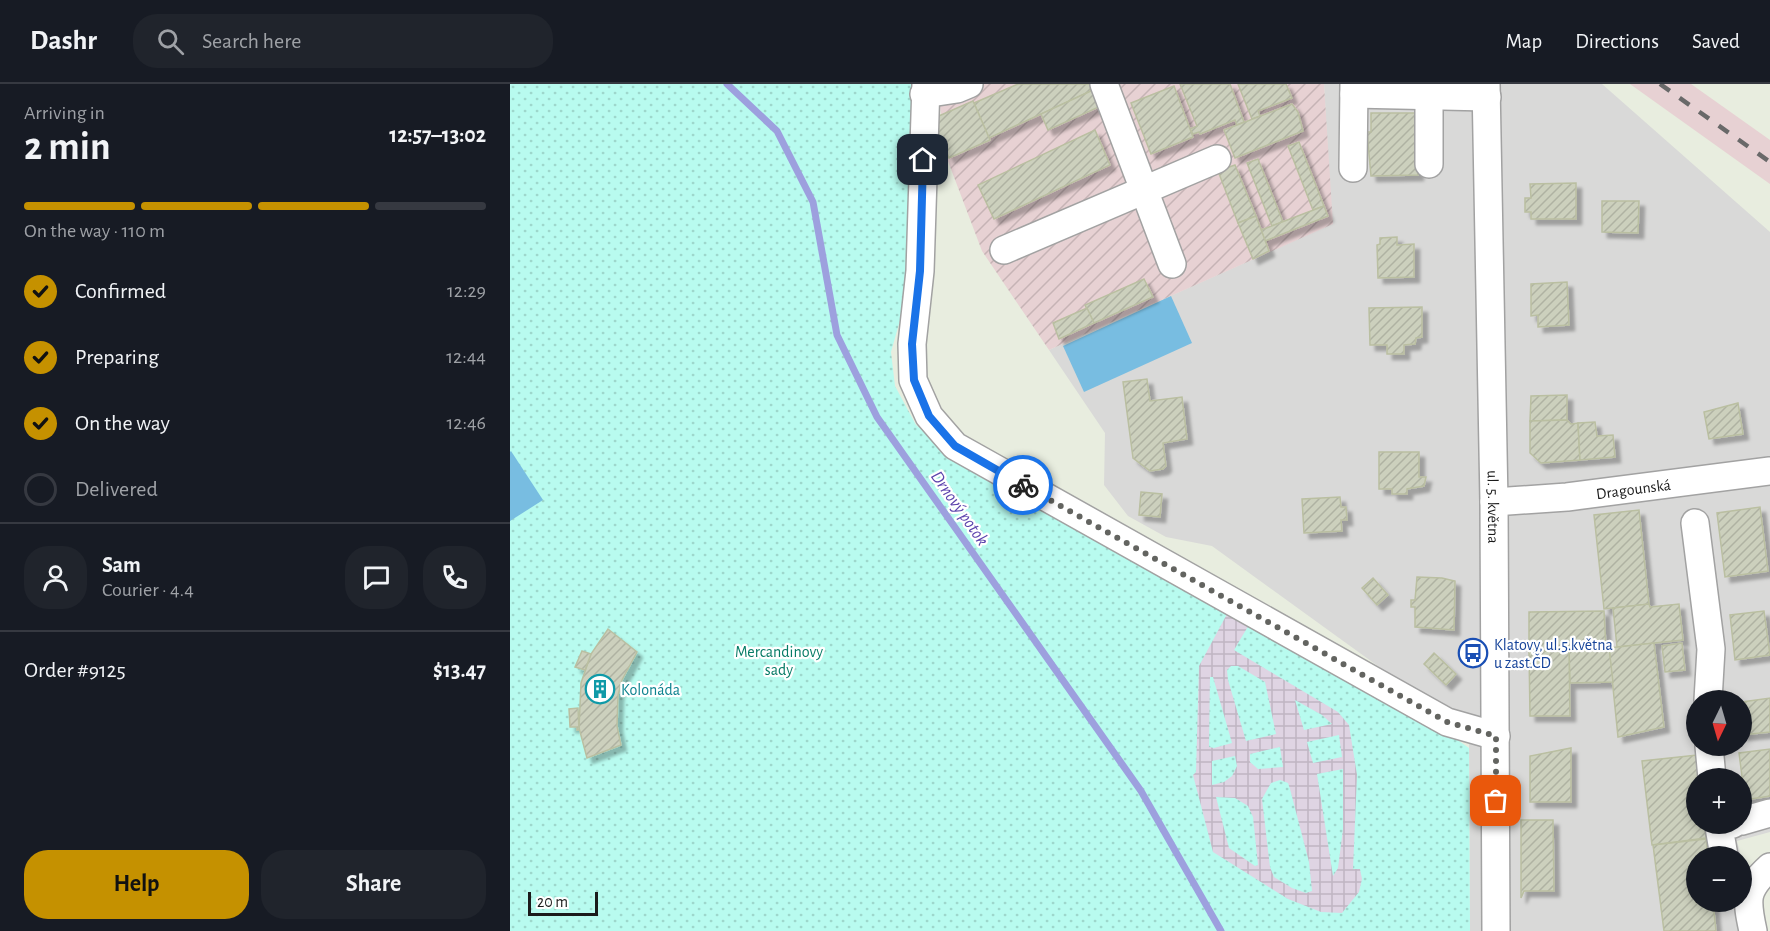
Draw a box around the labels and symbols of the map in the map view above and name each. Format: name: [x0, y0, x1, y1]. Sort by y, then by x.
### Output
pin: [897, 134, 948, 185]
courier: [993, 455, 1053, 515]
water label: Drnový potok: [927, 468, 991, 549]
street label: ul. 5. května: [1484, 470, 1501, 544]
street label: Dragounská: [1595, 477, 1672, 502]
bus stop icon: Klatovy, ul.5.května u zast.ČD: [1457, 637, 1489, 669]
place label: Klatovy, ul.5.května u zast.ČD: [1494, 637, 1613, 671]
park label: Mercandinovy sady: [735, 644, 823, 679]
building icon: Kolonáda: [584, 673, 616, 705]
place label: Kolonáda: [621, 682, 680, 698]
north arrow: [1686, 690, 1752, 756]
pin: [1470, 775, 1521, 826]
scale bar: [528, 889, 598, 916]

